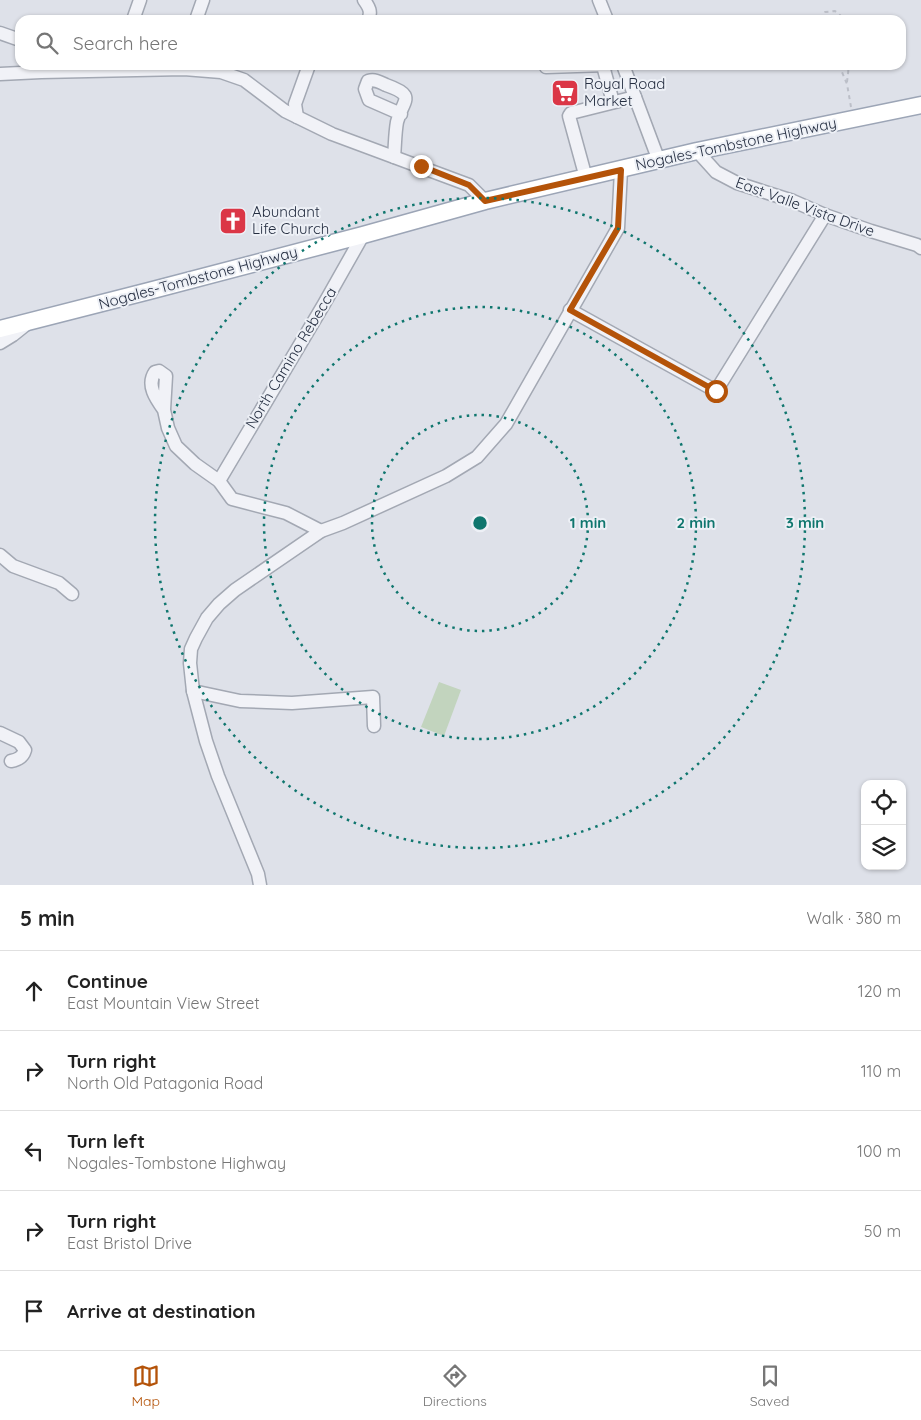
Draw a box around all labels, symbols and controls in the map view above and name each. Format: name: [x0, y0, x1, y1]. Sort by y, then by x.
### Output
search box: [15, 15, 906, 70]
icon: search: [33, 29, 61, 57]
text: Search here: [73, 31, 178, 55]
place label: Royal Road Market: [584, 74, 665, 110]
supermarket icon: Royal Road Market: [550, 78, 580, 108]
street label: Nogales-Tombstone Highway: [634, 113, 838, 174]
route end: [410, 155, 433, 178]
street label: East Valle Vista Drive: [733, 173, 877, 241]
place label: Abundant Life Church: [252, 202, 329, 238]
church icon: Abundant Life Church: [218, 206, 248, 236]
street label: Nogales-Tombstone Highway: [96, 242, 299, 313]
street label: North Camino Rebecca: [241, 284, 340, 432]
route start: [705, 380, 728, 403]
text: 1 min: [570, 513, 606, 532]
text: 2 min: [676, 513, 716, 532]
text: 3 min: [786, 513, 824, 532]
centre of rings: [471, 514, 489, 532]
map controls: [861, 780, 906, 870]
button: locate: [861, 780, 906, 825]
button: layers: [861, 825, 906, 870]
text: 5 min: [20, 905, 75, 931]
text: Walk · 380 m: [806, 908, 901, 928]
text: Continue: [67, 969, 148, 993]
icon: ahead: [20, 977, 48, 1005]
text: 120 m: [858, 981, 901, 1001]
text: East Mountain View Street: [67, 993, 260, 1013]
text: Turn right: [67, 1049, 156, 1073]
icon: right: [20, 1057, 48, 1085]
text: 110 m: [861, 1061, 901, 1081]
text: North Old Patagonia Road: [67, 1073, 263, 1093]
text: Turn left: [67, 1129, 145, 1153]
icon: left: [20, 1137, 48, 1165]
text: 100 m: [857, 1141, 901, 1161]
text: Nogales-Tombstone Highway: [67, 1153, 286, 1173]
text: Turn right: [67, 1209, 156, 1233]
icon: right: [20, 1217, 48, 1245]
text: 50 m: [864, 1221, 901, 1241]
text: East Bristol Drive: [67, 1233, 192, 1253]
icon: arrive: [20, 1297, 48, 1325]
text: Arrive at destination: [67, 1299, 256, 1323]
tab: Map: [131, 1362, 160, 1410]
tab: Directions: [423, 1362, 487, 1410]
tab: Saved: [750, 1362, 790, 1410]

